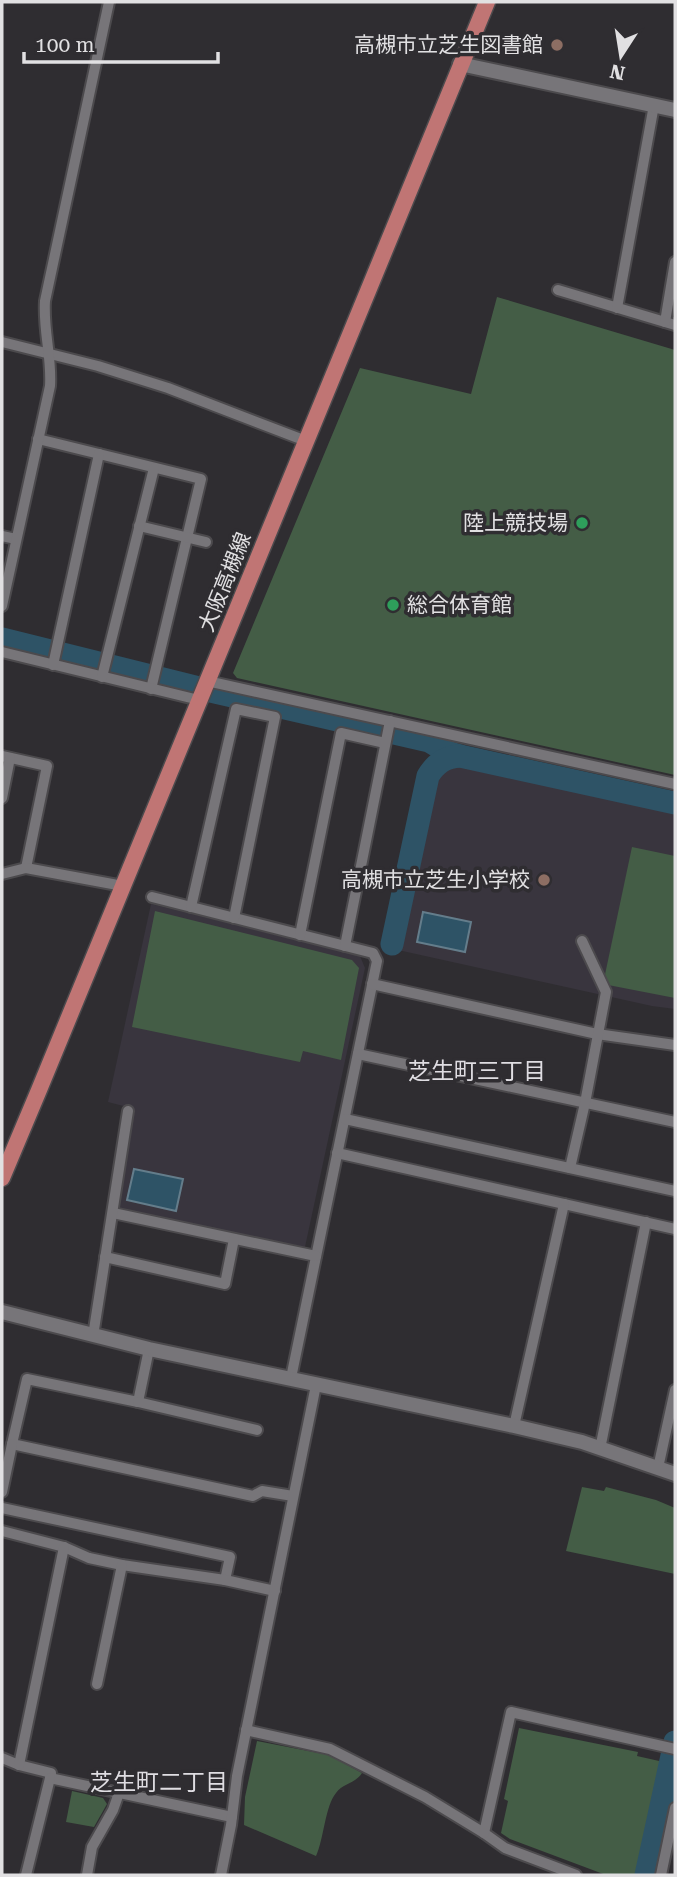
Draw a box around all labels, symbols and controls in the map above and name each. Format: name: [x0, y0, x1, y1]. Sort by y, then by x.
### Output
scale bar: [24, 21, 219, 65]
north arrow: [586, 21, 656, 91]
text: 100 m: [35, 33, 95, 57]
place label: 高槻市立芝生図書館: [354, 33, 543, 57]
marker: 高槻市立芝生図書館: [549, 37, 565, 53]
text: N: [608, 59, 627, 85]
place label: 陸上競技場: [463, 511, 568, 535]
marker: 陸上競技場: [574, 515, 590, 531]
street label: 大阪高槻線: [194, 529, 256, 635]
place label: 総合体育館: [407, 593, 512, 617]
marker: 総合体育館: [385, 597, 401, 613]
place label: 高槻市立芝生小学校: [341, 868, 530, 892]
marker: 高槻市立芝生小学校: [536, 872, 552, 888]
district label: 芝生町三丁目: [408, 1058, 546, 1085]
district label: 芝生町二丁目: [90, 1769, 228, 1796]

